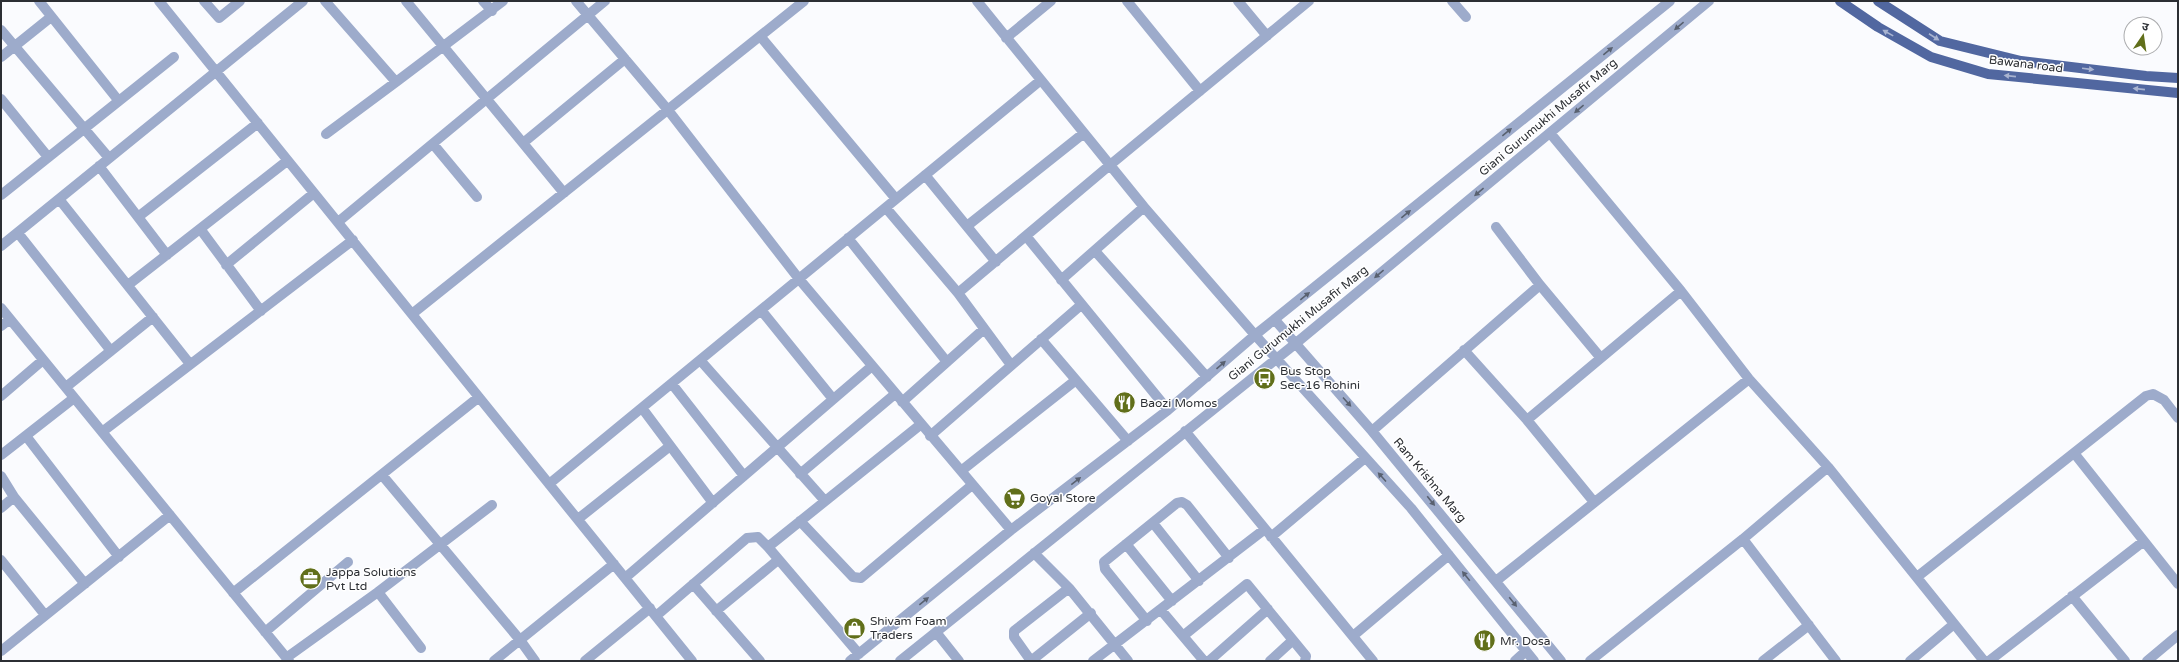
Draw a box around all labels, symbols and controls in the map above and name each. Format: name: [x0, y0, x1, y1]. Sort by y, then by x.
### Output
north arrow: [2123, 16, 2163, 56]
text: उ: [2141, 20, 2150, 34]
one-way arrow: [1674, 21, 1684, 30]
one-way arrow: [1883, 30, 1894, 37]
one-way arrow: [1928, 34, 1940, 41]
one-way arrow: [1603, 46, 1614, 55]
street label: Bawana road: [1988, 53, 2064, 75]
street label: Giani Gurumukhi Musafir Marg: [1476, 55, 1620, 179]
one-way arrow: [2082, 66, 2094, 72]
one-way arrow: [2004, 73, 2016, 79]
one-way arrow: [2133, 86, 2145, 92]
one-way arrow: [1573, 104, 1584, 113]
one-way arrow: [1502, 128, 1513, 137]
one-way arrow: [1473, 187, 1484, 196]
one-way arrow: [1401, 210, 1412, 218]
street label: Giani Gurumukhi Musafir Marg: [1225, 262, 1371, 384]
one-way arrow: [1373, 270, 1384, 279]
one-way arrow: [1299, 291, 1310, 300]
one-way arrow: [1215, 360, 1226, 369]
place label: Bus Stop Sec-16 Rohini: [1280, 364, 1360, 392]
bus stop icon: Bus Stop Sec-16 Rohini: [1252, 365, 1278, 391]
restaurant icon: Baozi Momos: [1111, 390, 1137, 416]
place label: Baozi Momos: [1140, 396, 1217, 410]
one-way arrow: [1342, 397, 1351, 407]
street label: Ram Krishna Marg: [1391, 435, 1469, 525]
one-way arrow: [1377, 472, 1387, 482]
one-way arrow: [1070, 477, 1081, 485]
supermarket icon: Goyal Store: [1001, 485, 1027, 511]
place label: Goyal Store: [1030, 491, 1096, 505]
one-way arrow: [1427, 495, 1435, 506]
place label: Jappa Solutions Pvt Ltd: [326, 565, 417, 593]
office icon: Jappa Solutions Pvt Ltd: [298, 566, 324, 592]
one-way arrow: [1461, 571, 1470, 582]
one-way arrow: [1508, 596, 1517, 607]
one-way arrow: [918, 597, 929, 606]
place label: Shivam Foam Traders: [870, 614, 947, 642]
shop icon: Shivam Foam Traders: [842, 615, 868, 641]
restaurant icon: Mr. Dosa: [1471, 628, 1497, 654]
place label: Mr. Dosa: [1500, 634, 1551, 648]

